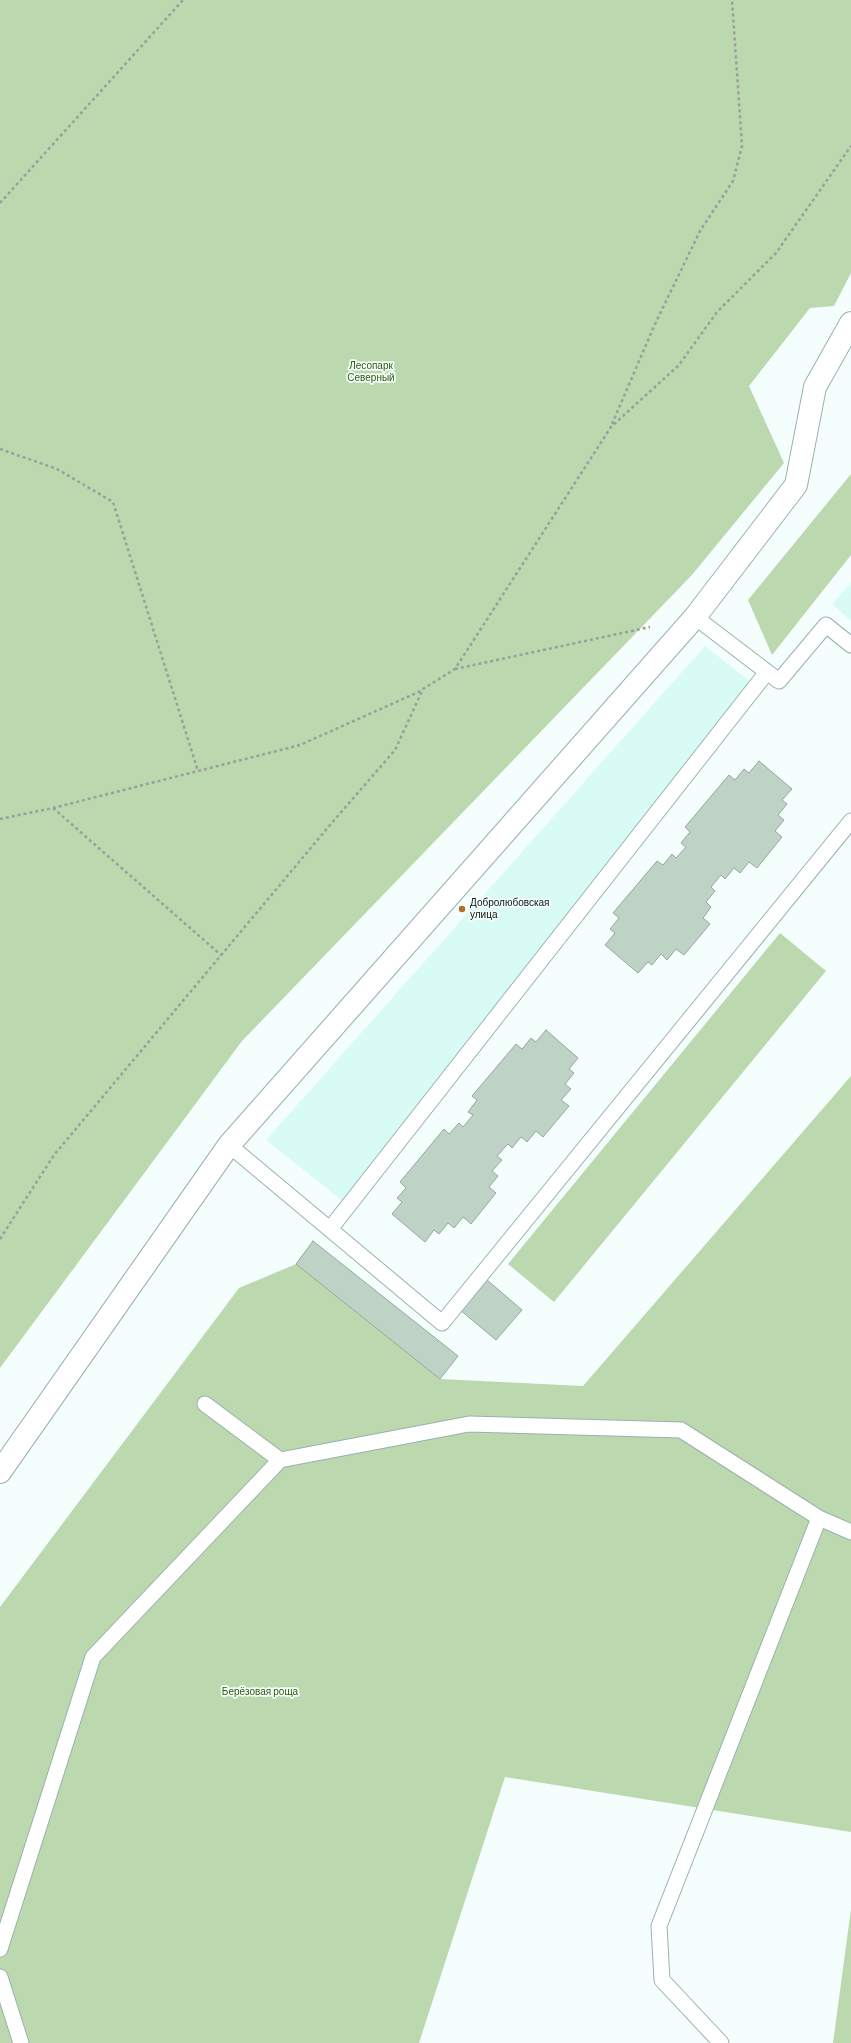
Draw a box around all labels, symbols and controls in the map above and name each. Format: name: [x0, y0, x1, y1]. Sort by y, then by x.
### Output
park label: Лесопарк Северный: [347, 360, 395, 384]
place label: Добролюбовская улица: [470, 897, 549, 920]
marker: Добролюбовская улица: [457, 904, 467, 914]
park label: Берёзовая роща: [222, 1686, 298, 1698]

